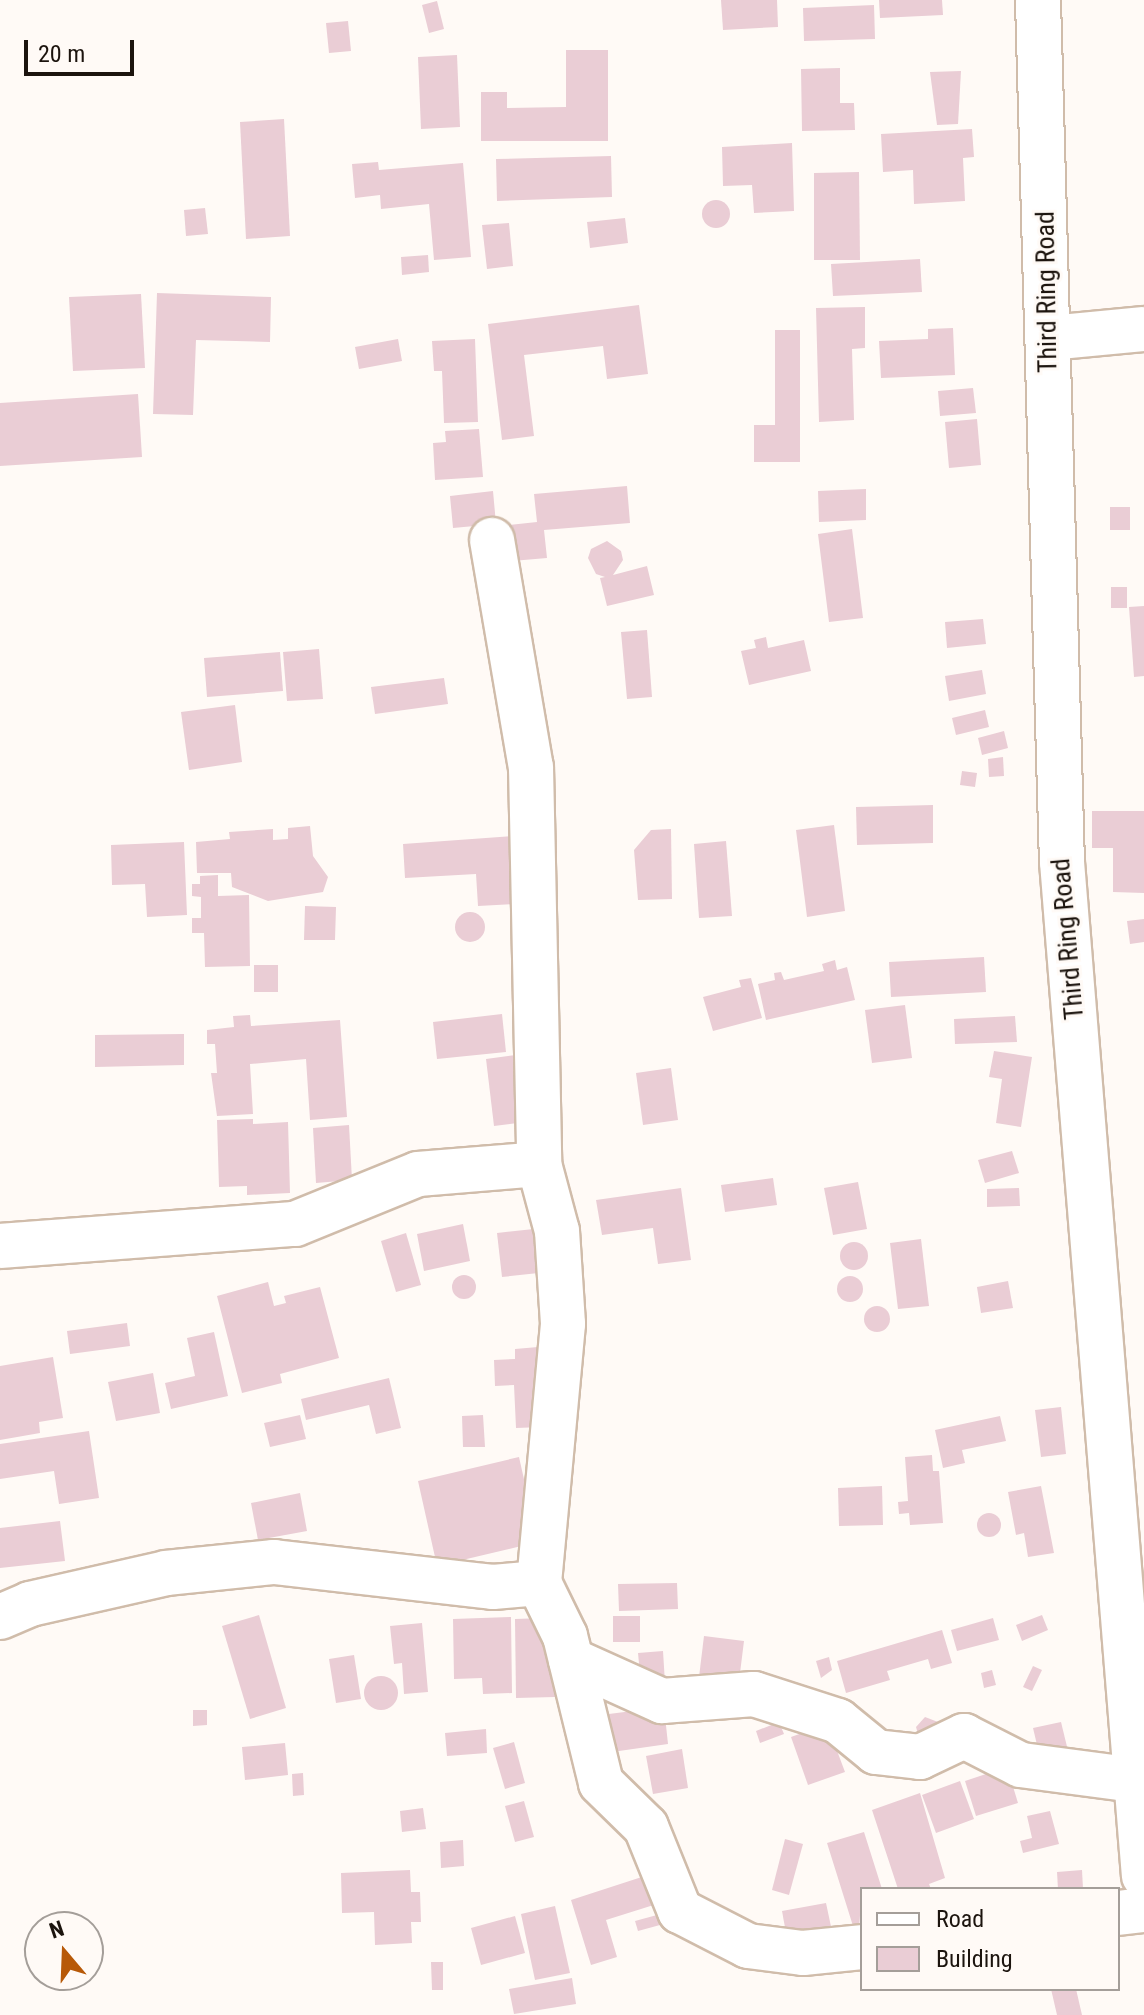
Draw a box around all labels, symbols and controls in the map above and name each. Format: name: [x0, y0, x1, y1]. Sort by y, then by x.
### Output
scale bar: [28, 24, 138, 74]
text: 20 m: [38, 40, 85, 68]
street label: Third Ring Road: [1030, 211, 1064, 373]
street label: Third Ring Road: [1045, 857, 1091, 1021]
legend: [860, 1887, 1120, 1991]
text: Road: [936, 1905, 984, 1933]
north arrow: [24, 1911, 104, 1991]
text: N: [46, 1916, 67, 1944]
text: Building: [936, 1945, 1013, 1973]

